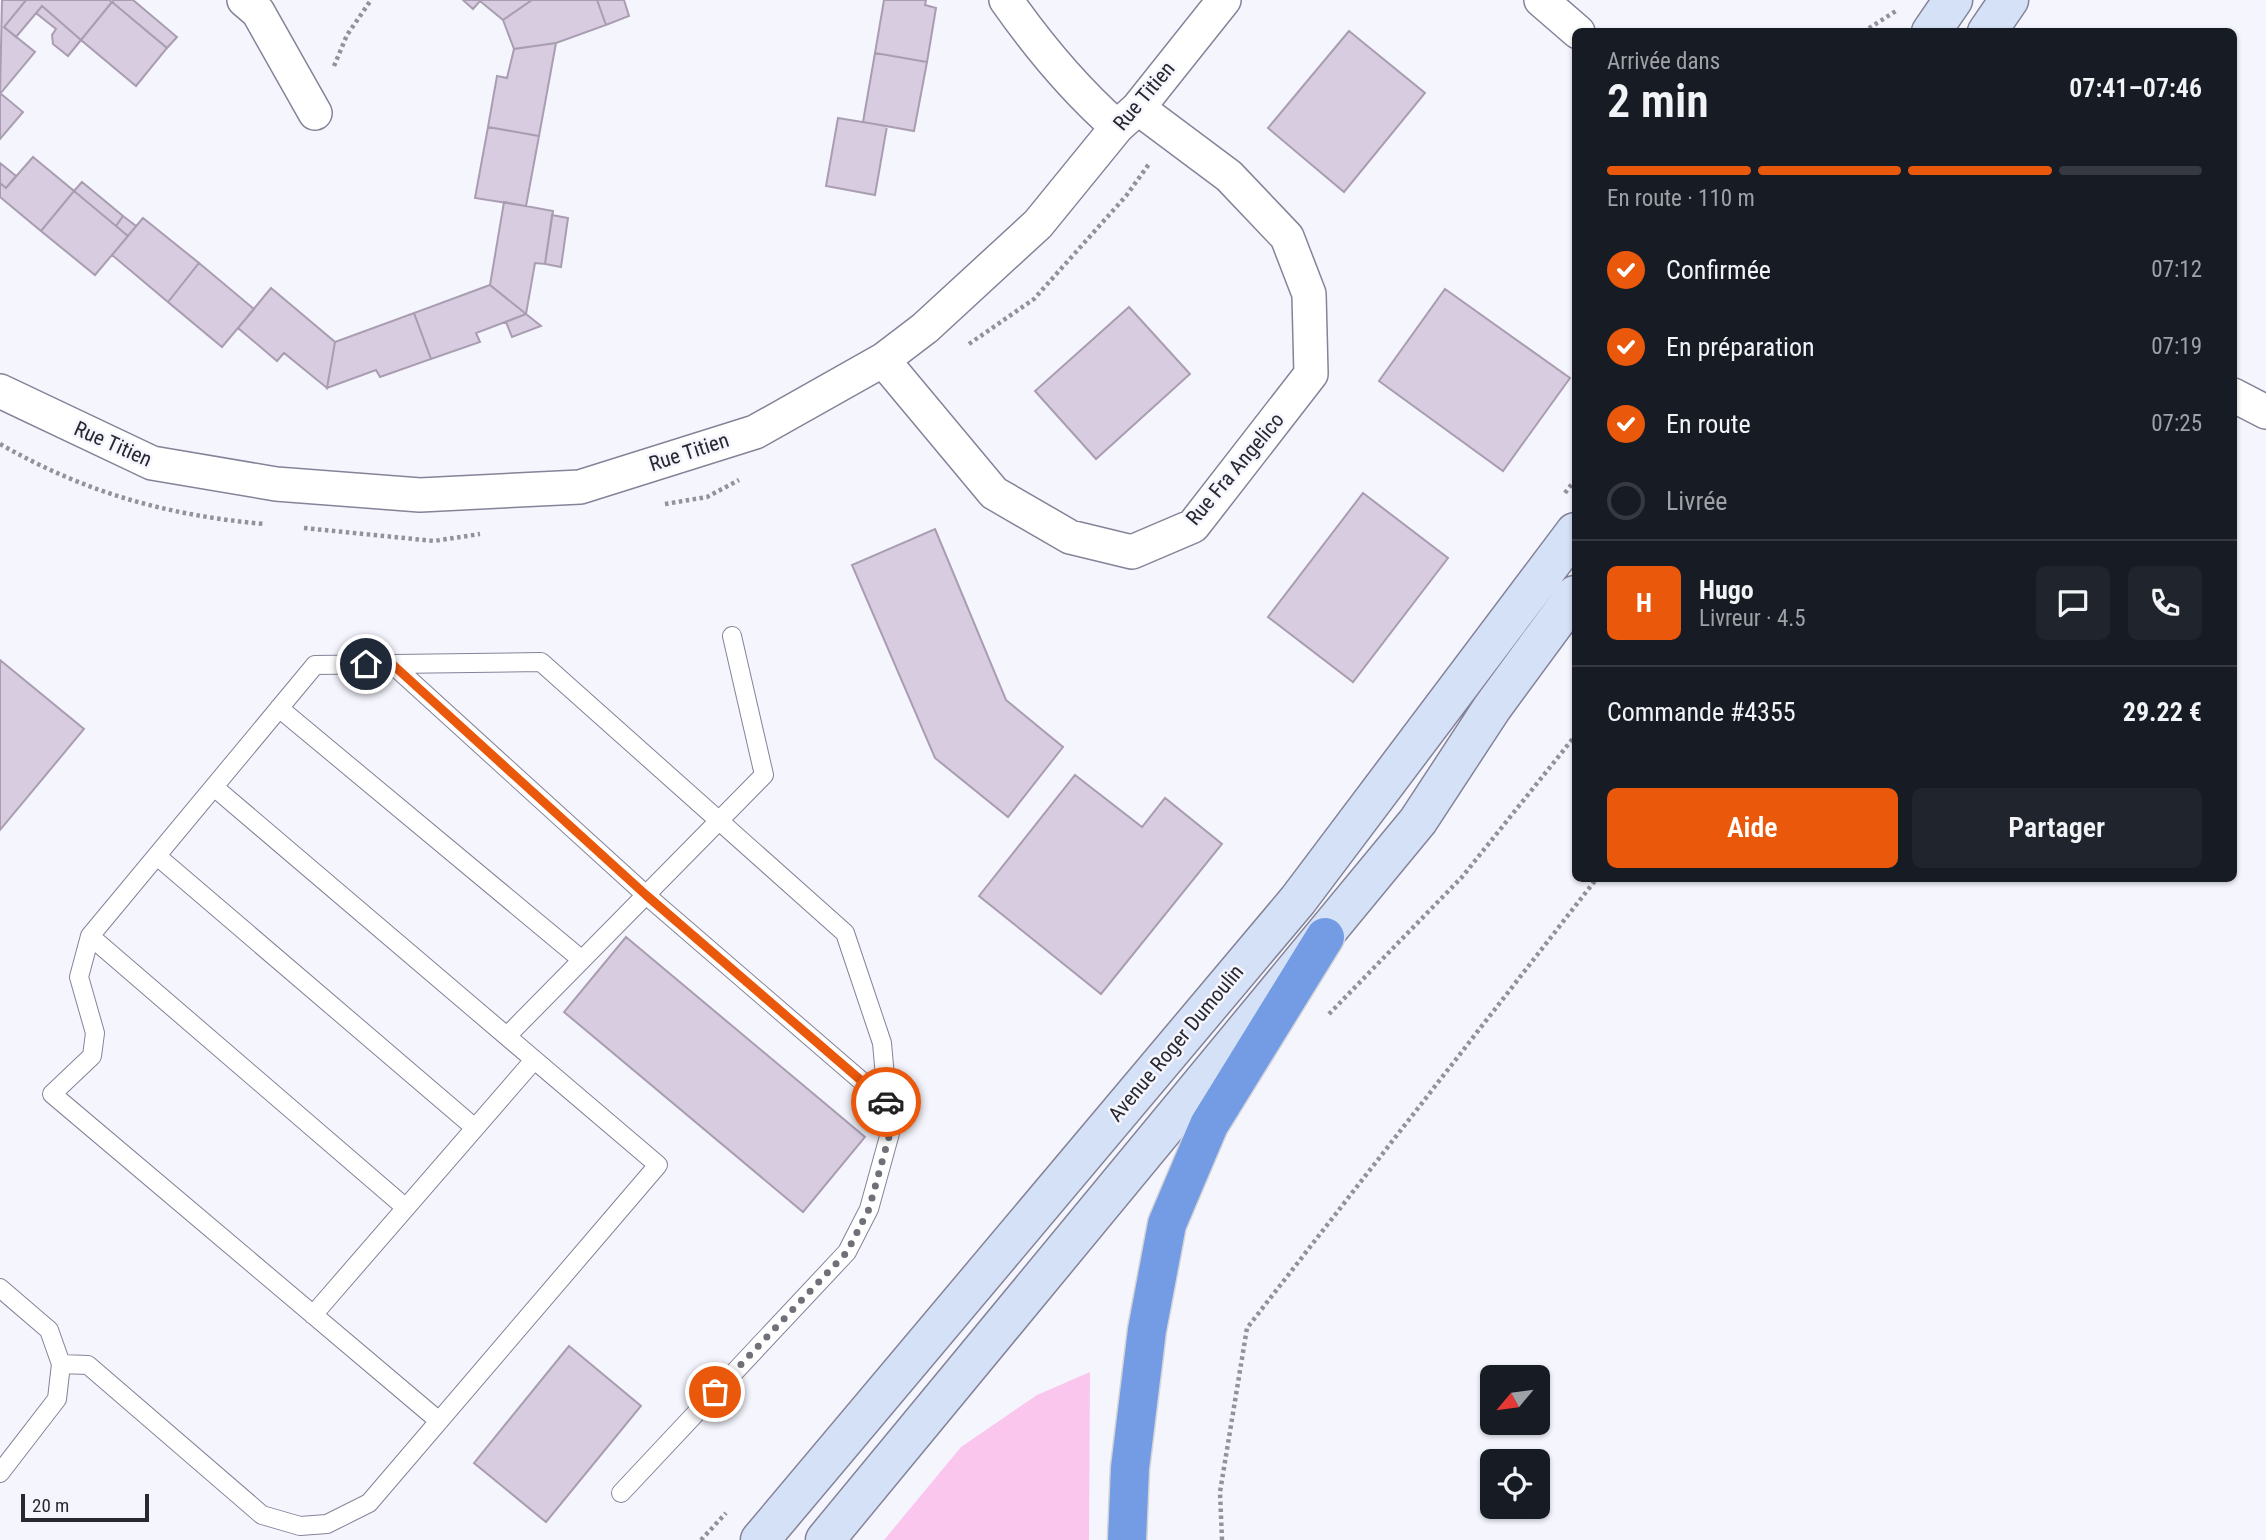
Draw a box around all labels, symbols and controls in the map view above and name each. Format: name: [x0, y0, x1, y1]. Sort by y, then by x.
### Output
text: Arrivée dans: [1607, 48, 1720, 75]
street label: Rue Titien: [1108, 57, 1180, 135]
text: 07:41–07:46: [2069, 73, 2202, 103]
text: 2 min: [1607, 74, 1709, 128]
text: En route · 110 m: [1607, 185, 1755, 212]
icon: check: [1607, 251, 1645, 289]
text: Confirmée: [1666, 255, 1771, 285]
text: 07:12: [2151, 256, 2202, 283]
icon: check: [1607, 328, 1645, 366]
text: En préparation: [1666, 332, 1815, 362]
text: 07:19: [2151, 333, 2202, 360]
icon: check: [1607, 405, 1645, 443]
street label: Rue Fra Angelico: [1181, 408, 1289, 530]
text: En route: [1666, 409, 1751, 439]
text: 07:25: [2151, 410, 2202, 437]
street label: Rue Titien: [70, 416, 156, 472]
street label: Rue Titien: [646, 428, 732, 476]
text: Livrée: [1666, 486, 1728, 516]
button: chat: [2036, 566, 2110, 640]
button: phone: [2128, 566, 2202, 640]
text: Hugo: [1699, 575, 1754, 605]
text: H: [1636, 588, 1652, 618]
text: Livreur · 4.5: [1699, 605, 1806, 632]
pin: [336, 634, 396, 694]
icon: home: [347, 645, 385, 683]
text: Commande #4355: [1607, 697, 1796, 727]
text: 29.22 €: [2123, 697, 2202, 727]
button: Aide: [1607, 788, 1898, 868]
button: Partager: [1912, 788, 2202, 868]
street label: Avenue Roger Dumoulin: [1104, 960, 1248, 1126]
courier: [851, 1067, 921, 1137]
icon: car: [867, 1083, 905, 1121]
pin: [685, 1362, 745, 1422]
north arrow: [1480, 1365, 1550, 1435]
map controls: [1480, 1365, 1550, 1519]
icon: bag: [696, 1373, 734, 1411]
button: locate: [1480, 1449, 1550, 1519]
scale bar: [21, 1491, 149, 1523]
text: 20 m: [32, 1494, 69, 1517]

